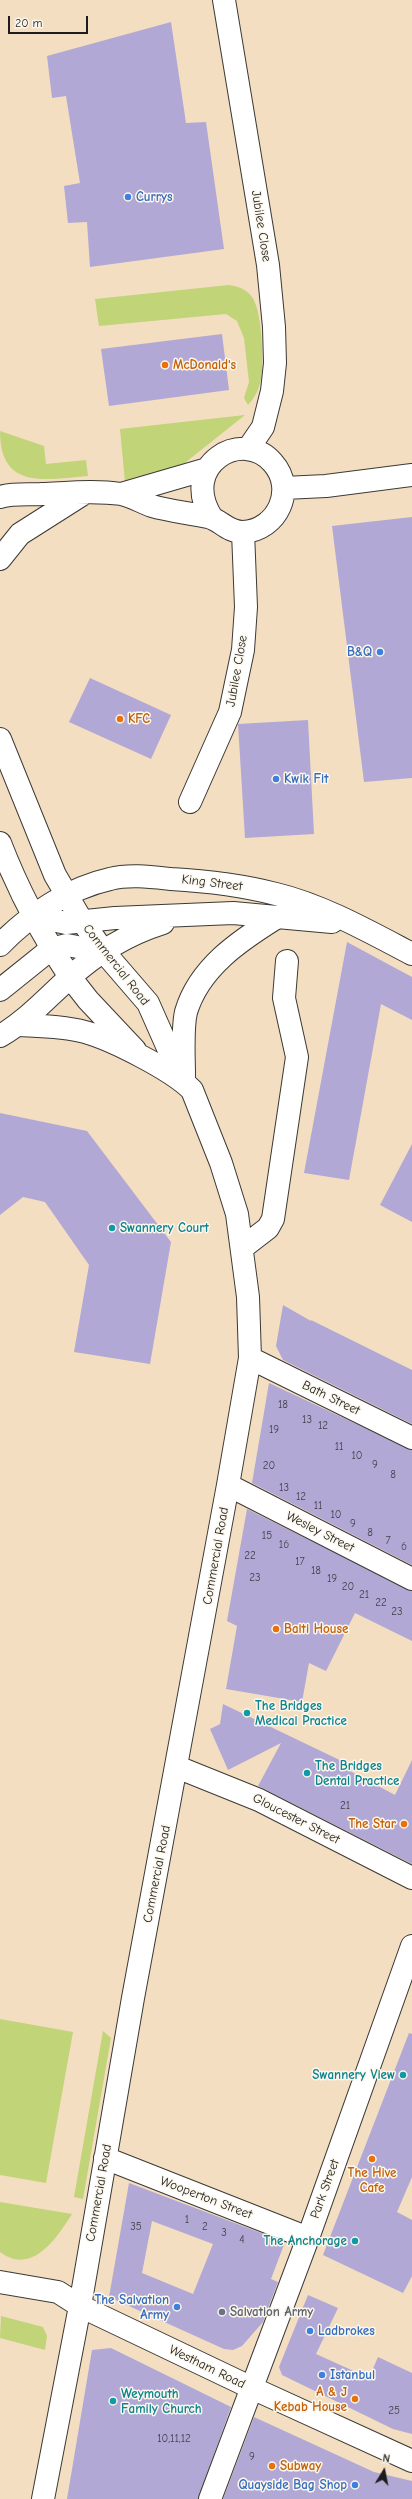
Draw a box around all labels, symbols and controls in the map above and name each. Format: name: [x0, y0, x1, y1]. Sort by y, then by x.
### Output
scale bar: [10, 8, 90, 34]
text: 20 m: [15, 16, 43, 30]
place label: Currys: [136, 189, 173, 205]
street label: Jubilee Close: [248, 189, 274, 263]
marker: Currys: [123, 192, 133, 202]
place label: McDonald's: [173, 357, 236, 373]
marker: McDonald's: [160, 360, 170, 370]
street label: Jubilee Close: [223, 634, 251, 708]
place label: B&Q: [347, 644, 372, 660]
marker: B&Q: [375, 647, 385, 657]
place label: KFC: [128, 711, 150, 727]
marker: KFC: [115, 714, 125, 724]
place label: Kwik Fit: [284, 771, 328, 787]
marker: Kwik Fit: [271, 774, 281, 784]
street label: King Street: [181, 872, 243, 894]
street label: Commercial Road: [79, 921, 153, 1009]
place label: Swannery Court: [120, 1220, 209, 1236]
marker: Swannery Court: [107, 1223, 117, 1233]
street label: Bath Street: [300, 1377, 362, 1419]
house number: 18: [278, 1398, 288, 1412]
house number: 13: [302, 1413, 312, 1427]
house number: 12: [318, 1419, 328, 1433]
house number: 19: [269, 1423, 279, 1437]
house number: 11: [335, 1440, 343, 1454]
house number: 10: [351, 1449, 363, 1463]
house number: 9: [372, 1458, 378, 1472]
house number: 20: [263, 1459, 275, 1473]
house number: 8: [390, 1468, 396, 1482]
house number: 13: [279, 1481, 289, 1495]
house number: 12: [296, 1490, 306, 1504]
house number: 11: [314, 1499, 322, 1513]
street label: Commercial Road: [200, 1506, 232, 1606]
street label: Wesley Street: [283, 1508, 357, 1556]
house number: 10: [330, 1508, 342, 1522]
house number: 9: [350, 1517, 356, 1531]
house number: 8: [367, 1526, 373, 1540]
house number: 15: [262, 1529, 272, 1543]
house number: 7: [385, 1534, 391, 1548]
house number: 16: [279, 1538, 289, 1552]
house number: 6: [401, 1540, 407, 1554]
house number: 22: [244, 1549, 256, 1563]
house number: 17: [295, 1555, 305, 1569]
house number: 18: [311, 1564, 321, 1578]
house number: 23: [249, 1571, 261, 1585]
house number: 19: [327, 1572, 337, 1586]
house number: 20: [342, 1580, 354, 1594]
house number: 21: [359, 1588, 369, 1602]
house number: 22: [375, 1596, 387, 1610]
house number: 23: [391, 1605, 403, 1619]
place label: Balti House: [284, 1621, 348, 1637]
marker: Balti House: [271, 1624, 281, 1634]
place label: The Bridges Medical Practice: [255, 1698, 347, 1729]
marker: The Bridges Medical Practice: [242, 1708, 252, 1718]
place label: The Bridges Dental Practice: [315, 1758, 399, 1789]
marker: The Bridges Dental Practice: [302, 1768, 312, 1778]
street label: Gloucester Street: [250, 1790, 342, 1848]
house number: 21: [340, 1799, 350, 1813]
place label: The Star: [348, 1816, 396, 1832]
marker: The Star: [399, 1819, 409, 1829]
street label: Commercial Road: [140, 1824, 174, 1924]
place label: Swannery View: [312, 2067, 395, 2083]
marker: Swannery View: [398, 2070, 408, 2080]
street label: Commercial Road: [83, 2143, 115, 2243]
marker: The Hive Cafe: [367, 2154, 377, 2164]
street label: Park Street: [307, 2157, 343, 2221]
place label: The Hive Cafe: [348, 2165, 396, 2196]
street label: Wooperton Street: [158, 2173, 254, 2223]
house number: 1: [185, 2213, 189, 2227]
house number: 35: [130, 2220, 142, 2234]
house number: 2: [202, 2220, 208, 2234]
house number: 3: [221, 2226, 227, 2240]
house number: 4: [239, 2233, 245, 2247]
place label: The Anchorage: [263, 2233, 347, 2249]
marker: The Anchorage: [350, 2236, 360, 2246]
place label: The Salvation Army: [94, 2292, 169, 2323]
marker: The Salvation Army: [172, 2302, 182, 2312]
place label: Salvation Army: [230, 2304, 313, 2320]
marker: Salvation Army: [217, 2307, 227, 2317]
place label: Ladbrokes: [318, 2323, 375, 2339]
marker: Ladbrokes: [305, 2326, 315, 2336]
street label: Westham Road: [166, 2342, 248, 2392]
place label: Istanbul: [330, 2367, 375, 2383]
marker: Istanbul: [317, 2370, 327, 2380]
place label: A & J Kebab House: [274, 2384, 347, 2415]
place label: Weymouth Family Church: [121, 2386, 202, 2417]
marker: A & J Kebab House: [350, 2394, 360, 2404]
marker: Weymouth Family Church: [108, 2396, 118, 2406]
house number: 25: [388, 2404, 400, 2418]
house number: 10,11,12: [157, 2432, 191, 2446]
house number: 9: [249, 2450, 255, 2464]
north arrow: [364, 2451, 404, 2491]
text: N: [382, 2452, 391, 2466]
place label: Subway: [280, 2458, 321, 2474]
marker: Subway: [267, 2461, 277, 2471]
place label: Quayside Bag Shop: [238, 2477, 347, 2493]
marker: Quayside Bag Shop: [350, 2480, 360, 2490]

